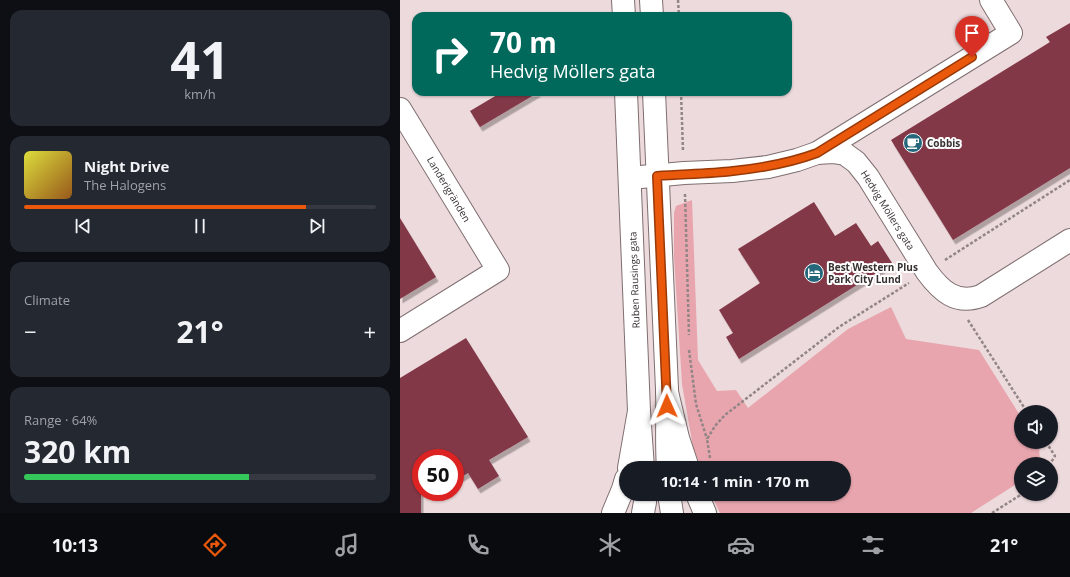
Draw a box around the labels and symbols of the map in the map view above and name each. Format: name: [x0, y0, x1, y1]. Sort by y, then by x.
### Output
pin: [955, 16, 989, 57]
cafe icon: Cobbis: [902, 132, 924, 154]
place label: Cobbis: [927, 136, 960, 150]
street label: Landerigränden: [424, 154, 474, 224]
street label: Hedvig Möllers gata: [858, 167, 918, 253]
street label: Ruben Rausings gata: [625, 231, 643, 329]
place label: Best Western Plus Park City Lund: [828, 260, 918, 286]
hotel icon: Best Western Plus Park City Lund: [803, 262, 825, 284]
position arrow: [646, 385, 688, 427]
speed limit sign: 50: [412, 449, 464, 501]

